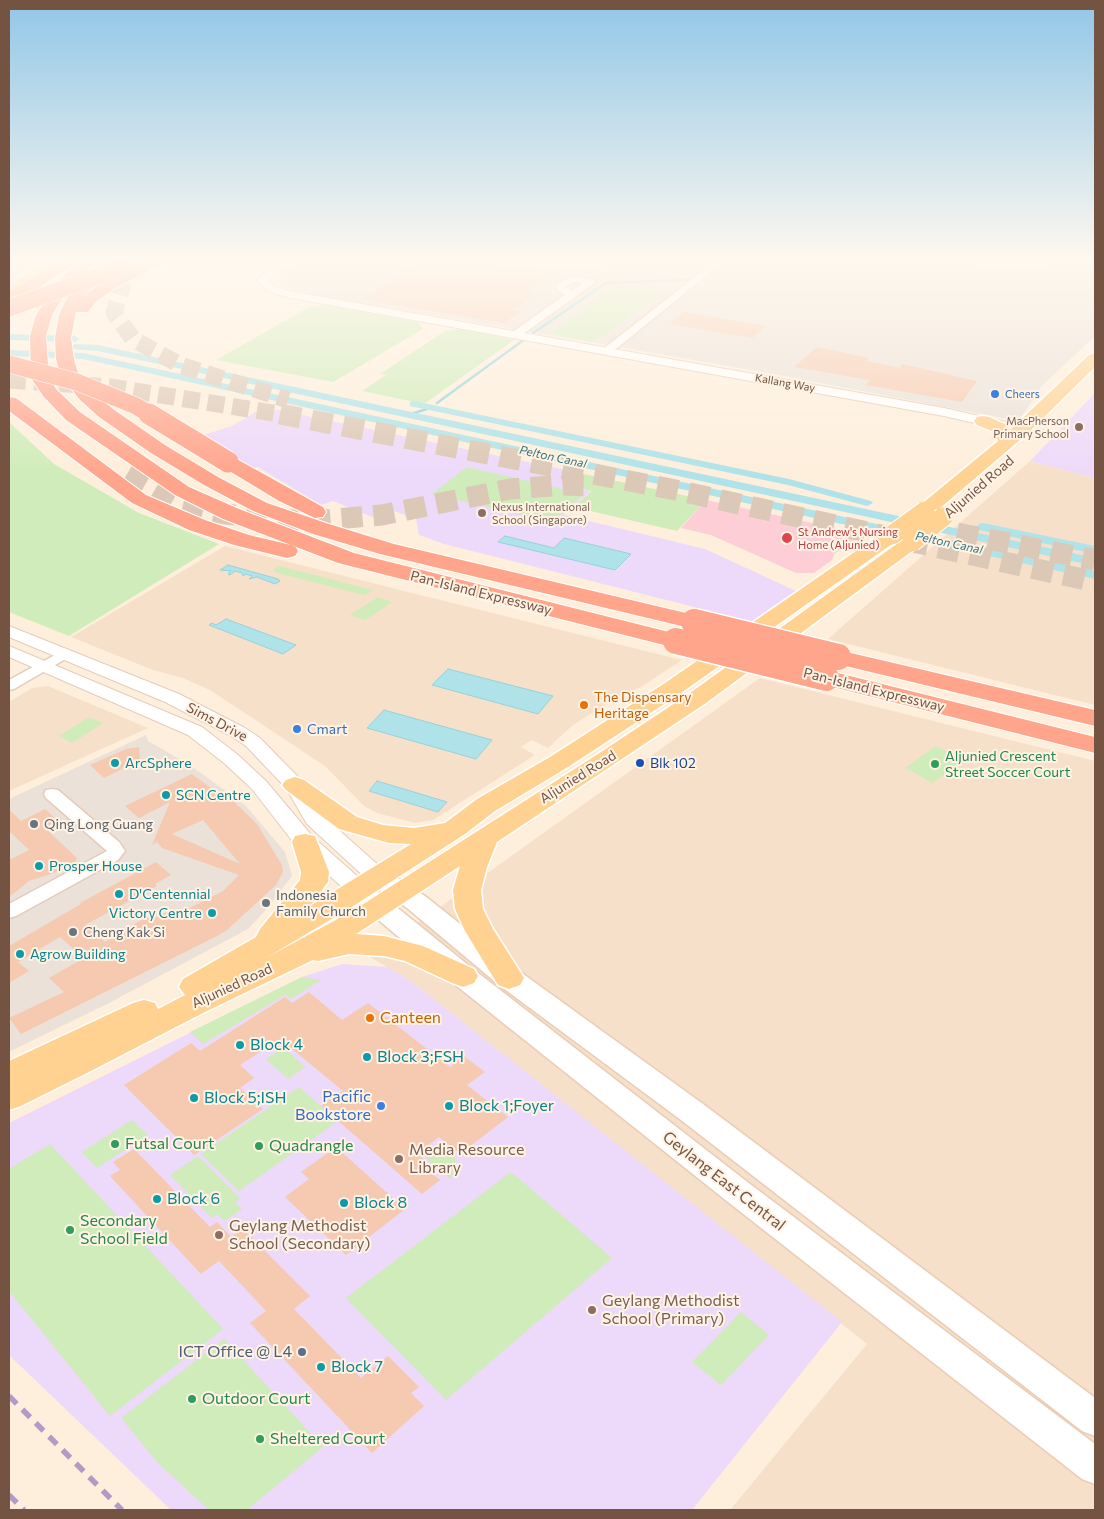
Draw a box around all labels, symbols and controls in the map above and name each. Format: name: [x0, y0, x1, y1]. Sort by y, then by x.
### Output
street label: Kallang Way: [754, 371, 816, 395]
place label: Cheers: [1005, 387, 1040, 401]
marker: Cheers: [989, 388, 1001, 400]
place label: MacPherson Primary School: [993, 414, 1069, 440]
marker: MacPherson Primary School: [1073, 421, 1085, 433]
water label: Pelton Canal: [518, 443, 588, 471]
street label: Aljunied Road: [941, 452, 1017, 522]
place label: Nexus International School (Singapore): [492, 500, 590, 526]
marker: Nexus International School (Singapore): [476, 507, 488, 519]
place label: St Andrew's Nursing Home (Aljunied): [798, 525, 898, 551]
water label: Pelton Canal: [914, 529, 984, 557]
marker: St Andrew's Nursing Home (Aljunied): [780, 531, 794, 545]
street label: Pan-Island Expressway: [409, 567, 553, 619]
street label: Pan-Island Expressway: [802, 664, 946, 716]
place label: The Dispensary Heritage: [594, 689, 692, 722]
street label: Sims Drive: [184, 699, 250, 745]
marker: The Dispensary Heritage: [578, 699, 590, 711]
place label: Cmart: [307, 721, 347, 737]
marker: Cmart: [291, 723, 303, 735]
street label: Aljunied Road: [537, 747, 619, 807]
place label: Aljunied Crescent Street Soccer Court: [945, 748, 1070, 780]
place label: ArcSphere: [125, 755, 192, 771]
place label: Blk 102: [650, 755, 696, 771]
marker: ArcSphere: [109, 757, 121, 769]
marker: Blk 102: [634, 757, 646, 769]
marker: Aljunied Crescent Street Soccer Court: [929, 758, 941, 770]
place label: SCN Centre: [176, 787, 251, 803]
marker: SCN Centre: [160, 789, 172, 801]
place label: Qing Long Guang: [44, 816, 153, 832]
marker: Qing Long Guang: [28, 818, 40, 830]
place label: Prosper House: [49, 858, 142, 874]
marker: Prosper House: [33, 860, 45, 872]
place label: D'Centennial: [129, 886, 211, 902]
place label: Indonesia Family Church: [276, 887, 366, 920]
marker: D'Centennial: [113, 888, 125, 900]
marker: Indonesia Family Church: [260, 897, 272, 909]
place label: Victory Centre: [109, 905, 202, 921]
marker: Victory Centre: [206, 907, 218, 919]
place label: Cheng Kak Si: [83, 924, 165, 940]
marker: Cheng Kak Si: [67, 926, 79, 938]
place label: Agrow Building: [30, 946, 126, 962]
marker: Agrow Building: [14, 948, 26, 960]
street label: Aljunied Road: [189, 960, 275, 1012]
place label: Canteen: [380, 1008, 441, 1028]
marker: Canteen: [364, 1012, 376, 1024]
place label: Block 4: [250, 1035, 303, 1055]
marker: Block 4: [234, 1039, 246, 1051]
place label: Block 3;FSH: [377, 1047, 464, 1067]
marker: Block 3;FSH: [361, 1051, 373, 1063]
place label: Pacific Bookstore: [295, 1087, 371, 1125]
place label: Block 5;ISH: [204, 1088, 286, 1108]
marker: Block 5;ISH: [188, 1092, 200, 1104]
place label: Block 1;Foyer: [459, 1096, 554, 1116]
marker: Pacific Bookstore: [375, 1100, 387, 1112]
marker: Block 1;Foyer: [443, 1100, 455, 1112]
street label: Geylang East Central: [659, 1127, 789, 1235]
place label: Futsal Court: [125, 1134, 215, 1154]
place label: Quadrangle: [269, 1136, 354, 1156]
marker: Futsal Court: [109, 1138, 121, 1150]
marker: Quadrangle: [253, 1140, 265, 1152]
place label: Media Resource Library: [409, 1140, 524, 1178]
marker: Media Resource Library: [393, 1153, 405, 1165]
place label: Block 6: [167, 1189, 220, 1209]
marker: Block 6: [151, 1193, 163, 1205]
place label: Block 8: [354, 1193, 407, 1213]
marker: Block 8: [338, 1197, 350, 1209]
place label: Secondary School Field: [80, 1211, 168, 1249]
place label: Geylang Methodist School (Secondary): [229, 1216, 370, 1254]
marker: Secondary School Field: [64, 1224, 76, 1236]
marker: Geylang Methodist School (Secondary): [213, 1229, 225, 1241]
place label: Geylang Methodist School (Primary): [602, 1291, 740, 1329]
marker: Geylang Methodist School (Primary): [586, 1304, 598, 1316]
place label: ICT Office @ L4: [178, 1342, 292, 1362]
marker: ICT Office @ L4: [296, 1346, 308, 1358]
place label: Block 7: [331, 1357, 383, 1377]
marker: Block 7: [315, 1361, 327, 1373]
place label: Outdoor Court: [202, 1389, 311, 1409]
marker: Outdoor Court: [186, 1393, 198, 1405]
place label: Sheltered Court: [270, 1429, 385, 1449]
marker: Sheltered Court: [254, 1433, 266, 1445]

